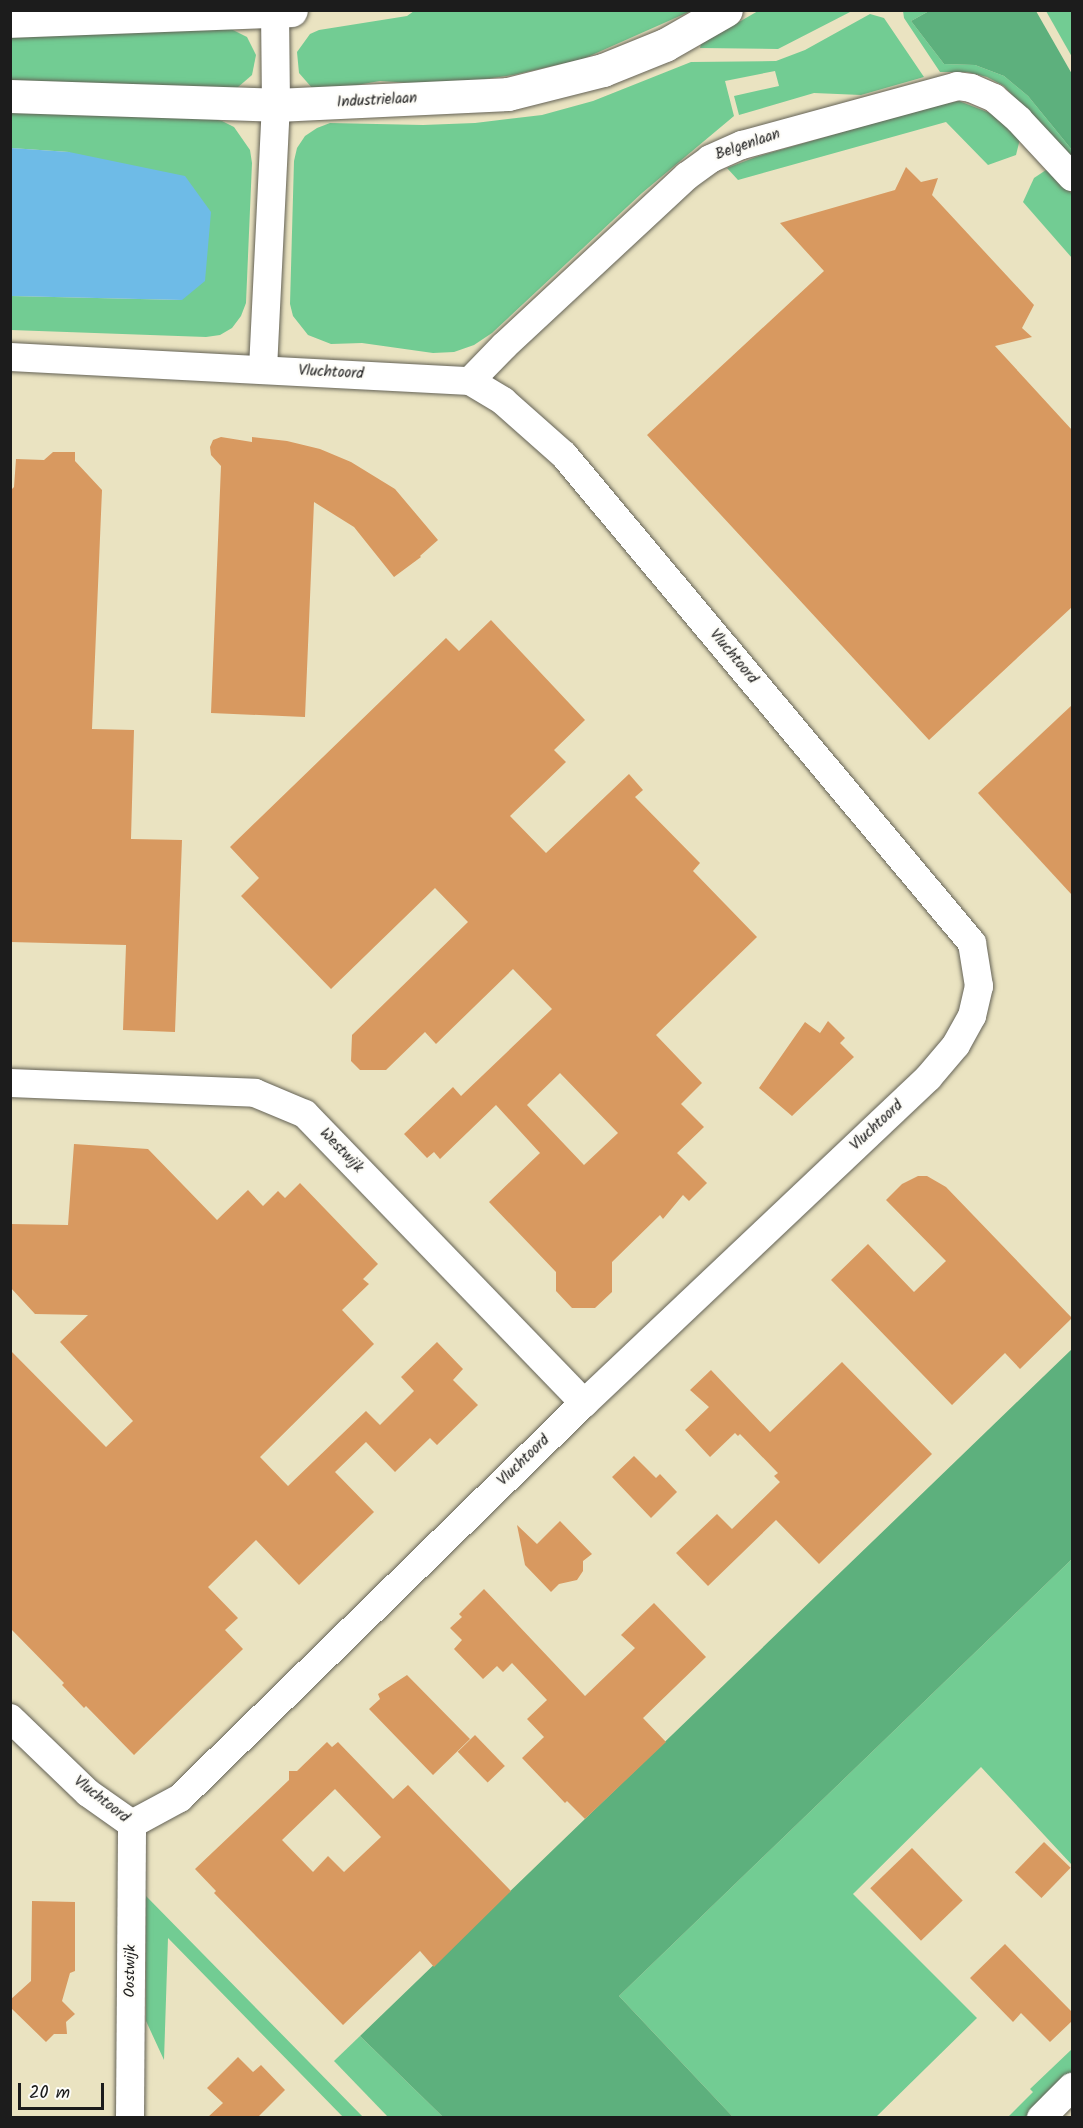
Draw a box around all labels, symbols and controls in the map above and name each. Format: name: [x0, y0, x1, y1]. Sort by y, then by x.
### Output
street label: Industrielaan: [336, 90, 418, 112]
street label: Belgenlaan: [713, 125, 783, 165]
street label: Vluchtoord: [298, 362, 364, 384]
street label: Vluchtoord: [705, 626, 761, 688]
street label: Vluchtoord: [847, 1097, 907, 1155]
street label: Westwijk: [315, 1125, 367, 1177]
street label: Vluchtoord: [494, 1432, 554, 1490]
street label: Vluchtoord: [70, 1773, 132, 1827]
street label: Oostwijk: [122, 1944, 140, 1998]
scale bar: [21, 2071, 106, 2109]
text: 20 m: [29, 2079, 70, 2108]

